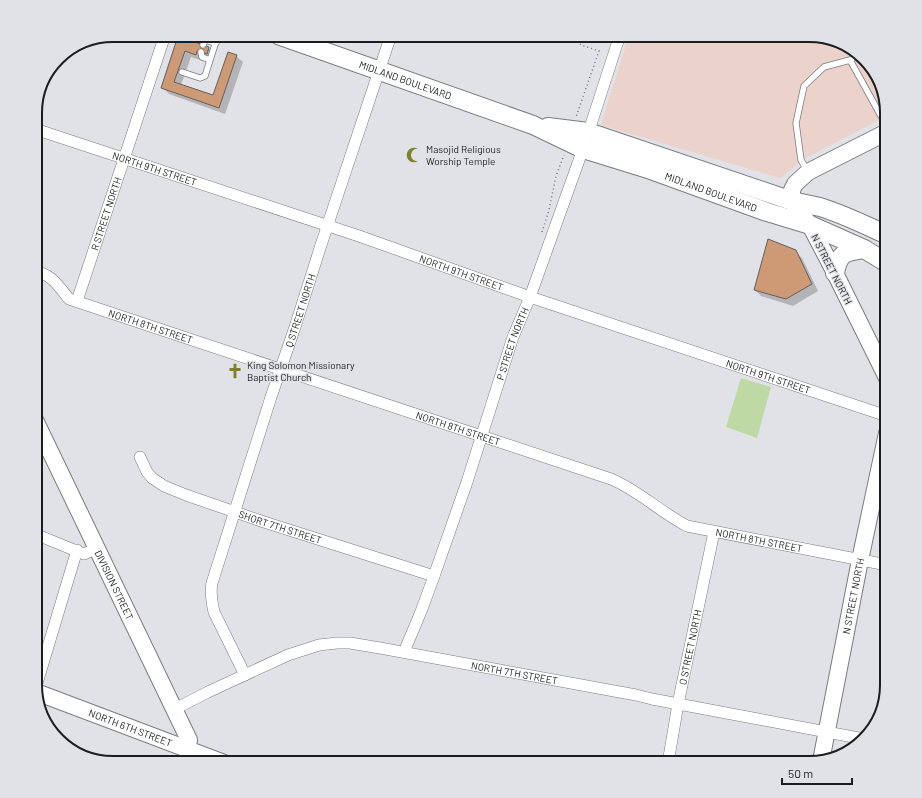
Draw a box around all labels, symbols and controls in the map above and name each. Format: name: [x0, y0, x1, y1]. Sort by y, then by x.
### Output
street label: MIDLAND BOULEVARD: [357, 58, 453, 102]
place label: Masojid Religious Worship Temple: [426, 143, 501, 167]
mosque icon: Masojid Religious Worship Temple: [405, 146, 423, 164]
street label: NORTH 9TH STREET: [111, 149, 199, 188]
street label: MIDLAND BOULEVARD: [663, 170, 759, 214]
street label: R STREET NORTH: [88, 175, 124, 252]
street label: N STREET NORTH: [809, 232, 855, 306]
street label: NORTH 9TH STREET: [418, 252, 505, 293]
street label: Q STREET NORTH: [283, 272, 318, 349]
street label: P STREET NORTH: [494, 305, 531, 381]
street label: NORTH 8TH STREET: [107, 307, 195, 346]
street label: NORTH 9TH STREET: [725, 357, 812, 396]
place label: King Solomon Missionary Baptist Church: [247, 359, 355, 383]
church icon: King Solomon Missionary Baptist Church: [226, 362, 244, 380]
street label: NORTH 8TH STREET: [414, 409, 502, 448]
street label: SHORT 7TH STREET: [237, 508, 324, 546]
street label: NORTH 8TH STREET: [715, 526, 804, 554]
street label: DIVISION STREET: [92, 548, 136, 622]
street label: N STREET NORTH: [840, 557, 866, 635]
street label: O STREET NORTH: [676, 608, 704, 686]
street label: NORTH 7TH STREET: [470, 659, 559, 687]
street label: NORTH 6TH STREET: [87, 707, 174, 749]
scale bar: [782, 760, 852, 786]
text: 50 m: [788, 766, 813, 780]

